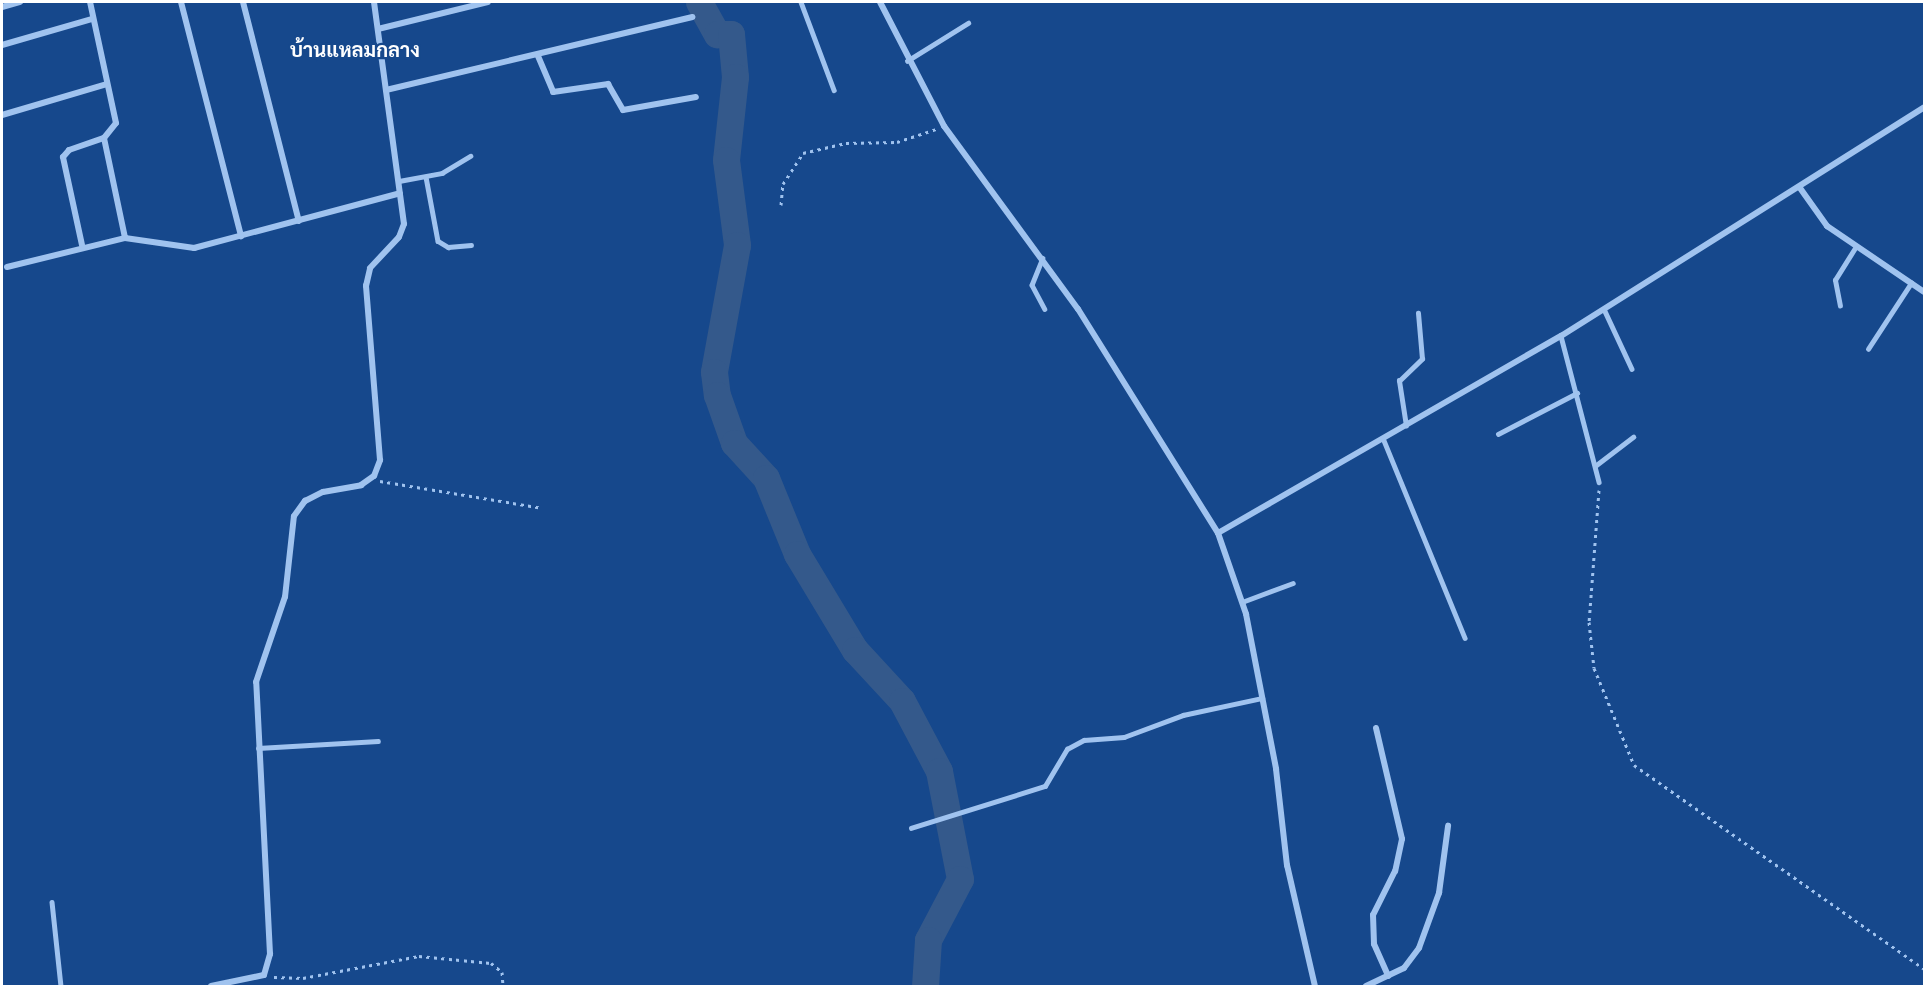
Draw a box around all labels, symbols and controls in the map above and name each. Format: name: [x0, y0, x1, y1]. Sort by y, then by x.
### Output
district label: บ้านแหลมกลาง: [290, 38, 420, 62]

